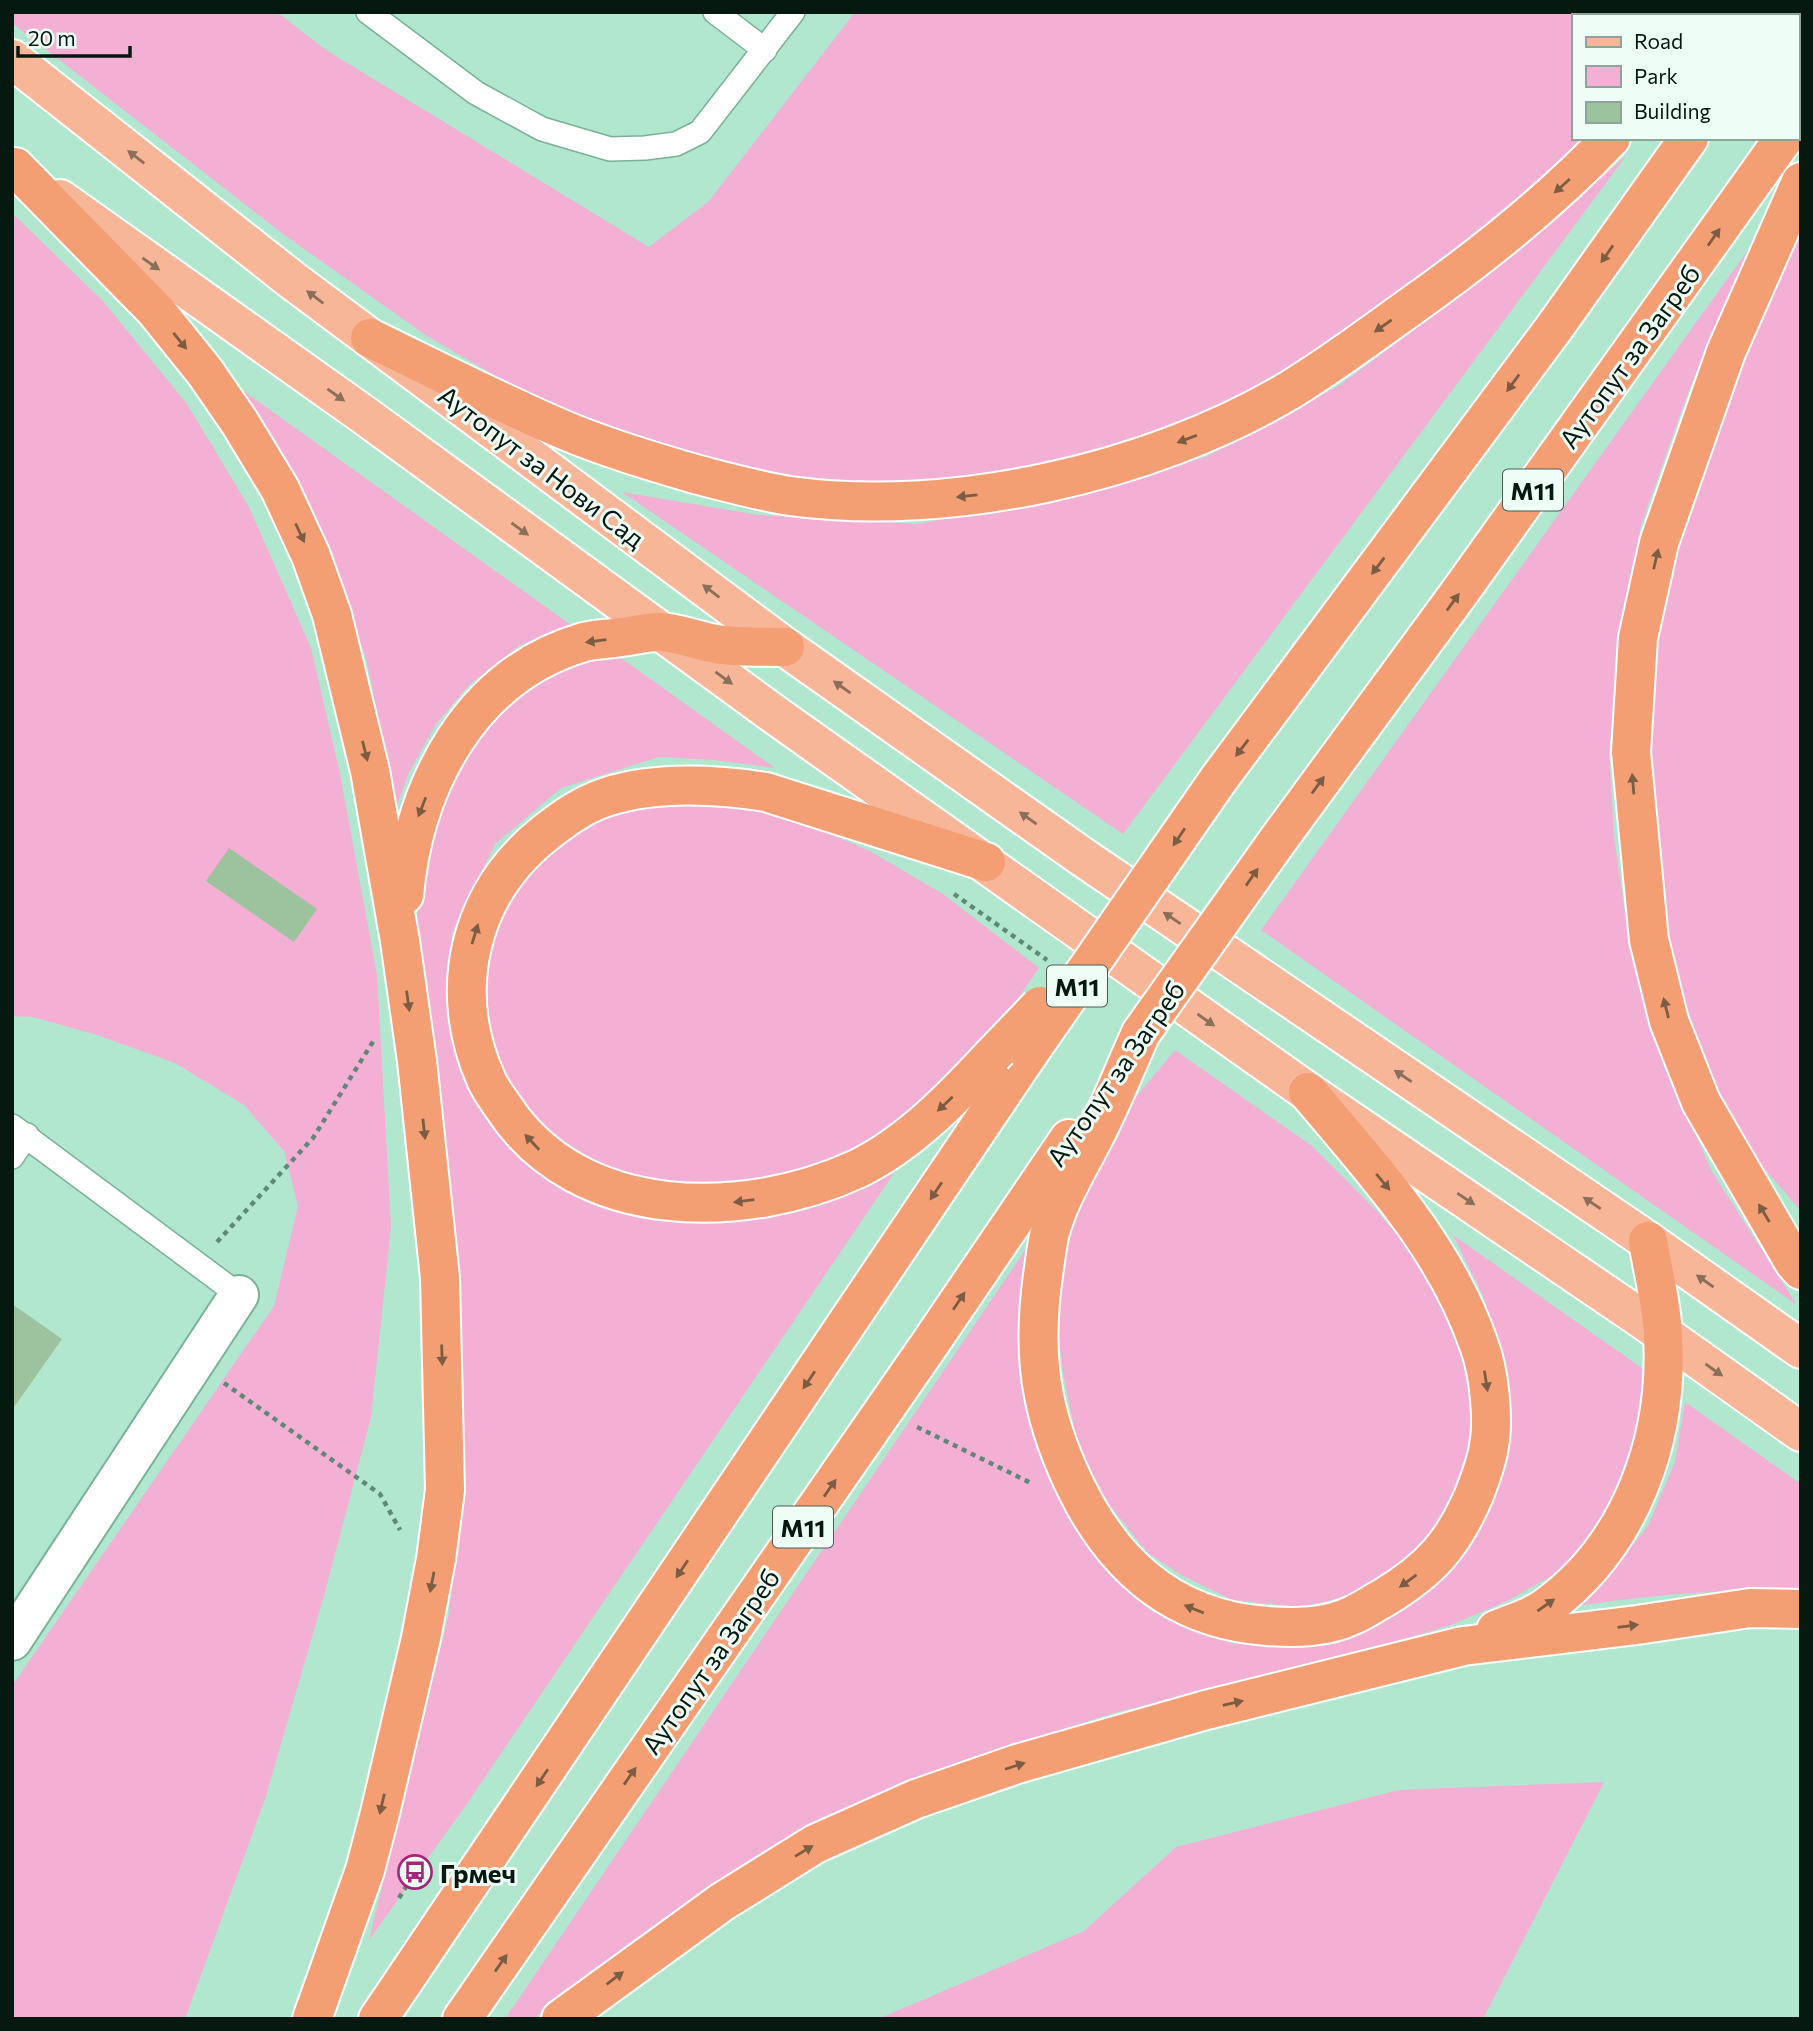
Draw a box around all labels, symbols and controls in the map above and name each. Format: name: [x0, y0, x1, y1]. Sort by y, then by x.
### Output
scale bar: [18, 14, 130, 58]
legend: [1572, 14, 1799, 140]
text: 20 m: [28, 25, 76, 50]
text: Road: [1634, 28, 1683, 53]
text: Park: [1634, 63, 1678, 88]
text: Building: [1634, 98, 1711, 123]
one-way arrow: [127, 150, 145, 164]
one-way arrow: [1553, 178, 1571, 194]
one-way arrow: [1707, 228, 1721, 246]
one-way arrow: [1600, 245, 1614, 263]
one-way arrow: [142, 256, 160, 270]
street label: Аутопут за Загреб: [1552, 258, 1706, 454]
one-way arrow: [306, 291, 324, 305]
one-way arrow: [1374, 319, 1392, 333]
one-way arrow: [173, 332, 188, 350]
one-way arrow: [1507, 374, 1521, 392]
street label: Аутопут за Нови Сад: [433, 378, 651, 554]
one-way arrow: [327, 388, 345, 402]
one-way arrow: [1176, 434, 1197, 445]
road number: M11: [1503, 470, 1563, 510]
one-way arrow: [956, 490, 978, 501]
one-way arrow: [511, 522, 529, 536]
one-way arrow: [295, 523, 306, 543]
one-way arrow: [1650, 548, 1661, 570]
one-way arrow: [1372, 557, 1386, 575]
one-way arrow: [702, 584, 720, 599]
one-way arrow: [1446, 593, 1460, 611]
one-way arrow: [585, 635, 607, 646]
one-way arrow: [715, 671, 733, 685]
one-way arrow: [833, 680, 851, 694]
one-way arrow: [1235, 739, 1249, 757]
one-way arrow: [360, 740, 371, 762]
one-way arrow: [1627, 773, 1638, 795]
one-way arrow: [1311, 776, 1325, 794]
one-way arrow: [417, 796, 428, 817]
one-way arrow: [1019, 812, 1037, 826]
one-way arrow: [1172, 828, 1186, 846]
one-way arrow: [1244, 868, 1258, 886]
one-way arrow: [1163, 911, 1181, 925]
one-way arrow: [470, 923, 481, 944]
road number: M11: [1047, 966, 1107, 1006]
street label: Аутопут за Загреб: [1039, 974, 1191, 1172]
one-way arrow: [403, 990, 414, 1012]
one-way arrow: [1660, 997, 1671, 1019]
one-way arrow: [1197, 1013, 1215, 1027]
one-way arrow: [1394, 1069, 1412, 1083]
one-way arrow: [937, 1095, 954, 1111]
one-way arrow: [419, 1118, 430, 1140]
one-way arrow: [524, 1133, 540, 1151]
one-way arrow: [1375, 1174, 1390, 1191]
one-way arrow: [929, 1182, 943, 1200]
one-way arrow: [1457, 1192, 1475, 1206]
one-way arrow: [733, 1195, 755, 1206]
one-way arrow: [1582, 1197, 1601, 1210]
one-way arrow: [1758, 1203, 1770, 1222]
one-way arrow: [1696, 1274, 1714, 1288]
one-way arrow: [952, 1292, 966, 1310]
one-way arrow: [437, 1344, 448, 1366]
one-way arrow: [1705, 1363, 1723, 1377]
one-way arrow: [803, 1370, 816, 1390]
one-way arrow: [1481, 1370, 1492, 1392]
one-way arrow: [823, 1479, 837, 1497]
road number: M11: [773, 1506, 833, 1548]
one-way arrow: [676, 1559, 689, 1578]
street label: Аутопут за Загреб: [634, 1562, 786, 1760]
one-way arrow: [426, 1571, 437, 1593]
one-way arrow: [1399, 1574, 1417, 1589]
one-way arrow: [1536, 1599, 1556, 1612]
one-way arrow: [1183, 1604, 1204, 1615]
one-way arrow: [1617, 1621, 1639, 1632]
one-way arrow: [1222, 1698, 1244, 1709]
one-way arrow: [1004, 1760, 1025, 1770]
one-way arrow: [623, 1767, 637, 1785]
one-way arrow: [535, 1769, 549, 1787]
one-way arrow: [376, 1793, 387, 1815]
one-way arrow: [795, 1845, 814, 1858]
bus stop icon: Грмеч: [396, 1853, 434, 1891]
place label: Грмеч: [440, 1857, 516, 1888]
one-way arrow: [494, 1953, 507, 1972]
one-way arrow: [606, 1970, 624, 1985]

